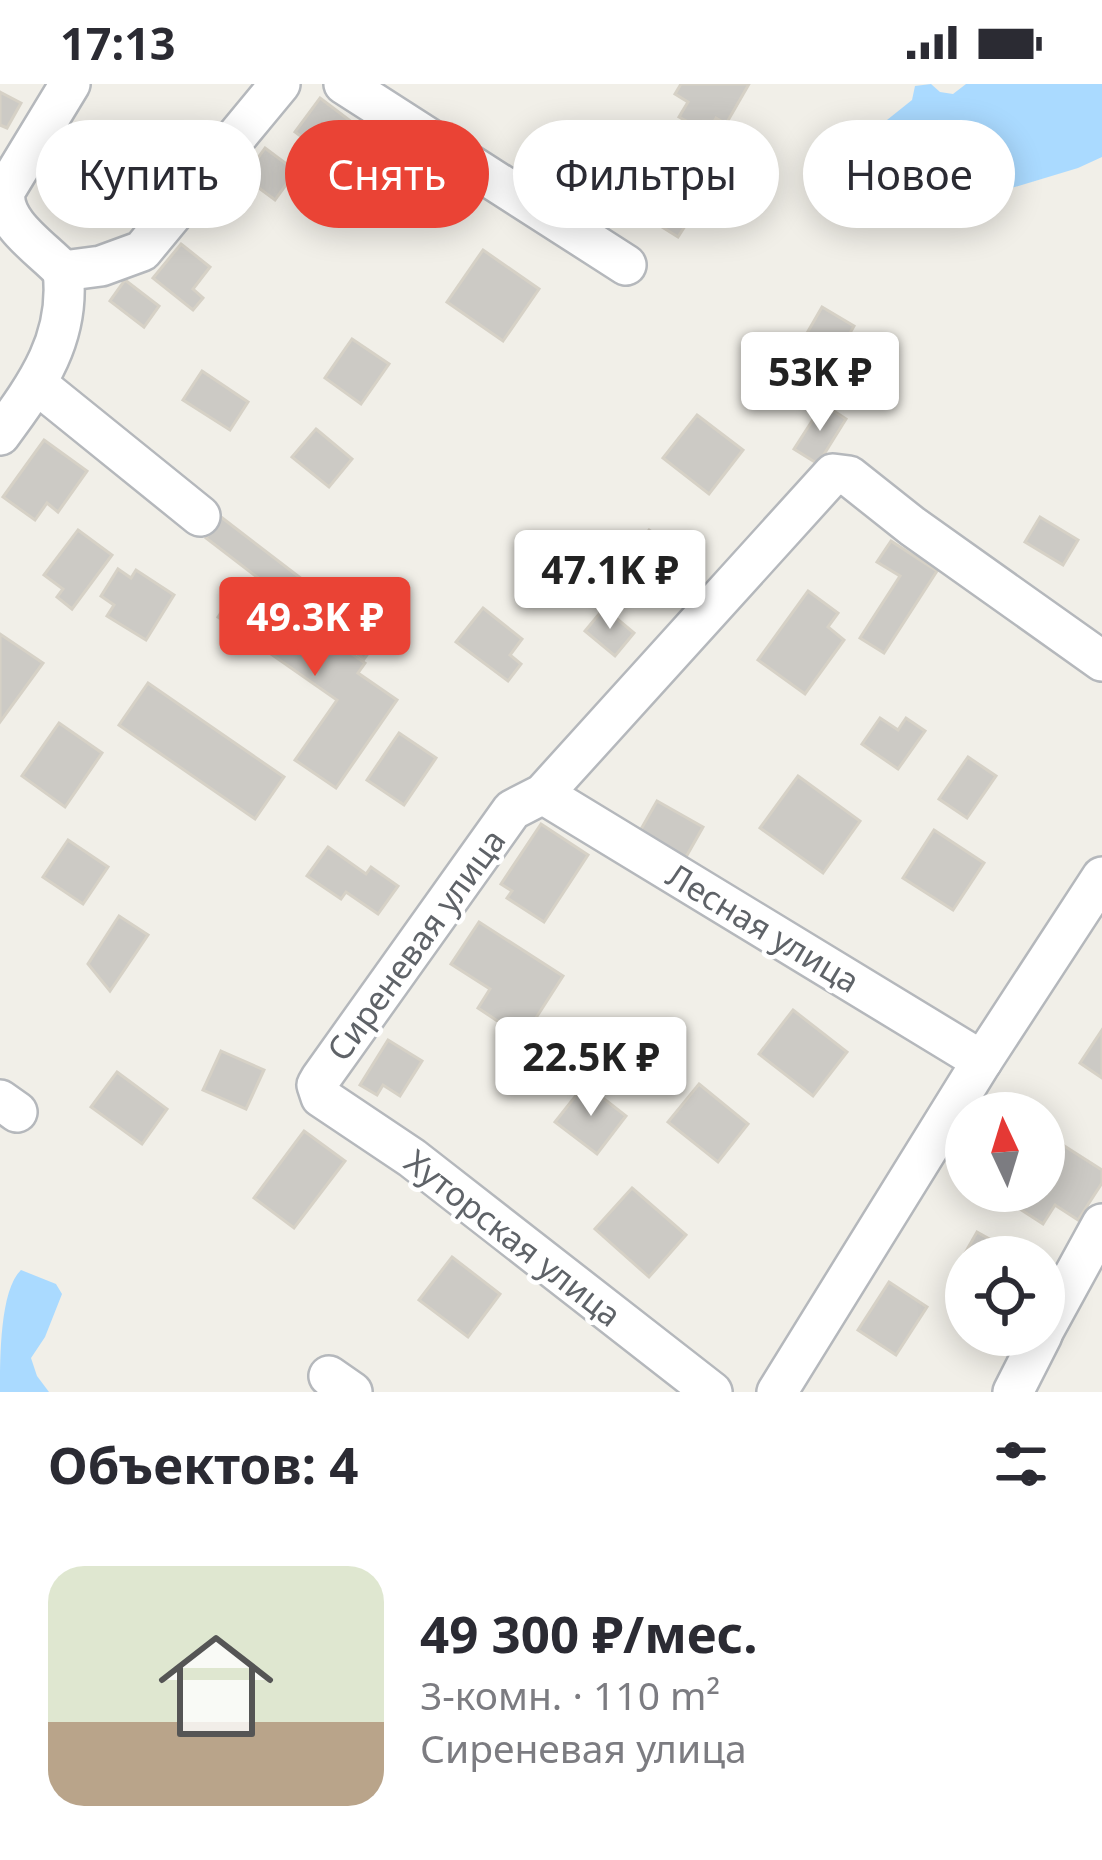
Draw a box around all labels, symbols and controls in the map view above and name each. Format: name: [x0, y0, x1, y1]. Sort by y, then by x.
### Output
text: 17:13: [60, 12, 176, 73]
chip: Купить: [36, 120, 261, 228]
chip: Снять: [285, 120, 489, 228]
chip: Фильтры: [513, 120, 779, 228]
chip: Новое: [803, 120, 1015, 228]
pin: 53K ₽: [736, 332, 904, 434]
text: 53K ₽: [768, 344, 872, 397]
pin: 47.1K ₽: [499, 530, 721, 632]
text: 47.1K ₽: [541, 542, 679, 595]
pin: 49.3K ₽: [204, 577, 426, 679]
text: 49.3K ₽: [246, 589, 384, 642]
street label: Сиреневая улица: [316, 820, 515, 1070]
street label: Лесная улица: [659, 852, 868, 1003]
pin: 22.5K ₽: [480, 1017, 702, 1119]
text: 22.5K ₽: [522, 1029, 660, 1082]
north arrow: [945, 1092, 1065, 1212]
map controls: [945, 1092, 1065, 1356]
street label: Хуторская улица: [396, 1139, 631, 1336]
button: locate: [945, 1236, 1065, 1356]
text: Объектов: 4: [48, 1429, 358, 1499]
icon: filters: [988, 1431, 1054, 1497]
text: 49 300 ₽/мес.: [420, 1598, 758, 1668]
icon: home: [144, 1614, 288, 1758]
text: 3-комн. · 110 m²: [420, 1668, 720, 1721]
text: Сиреневая улица: [420, 1721, 747, 1774]

